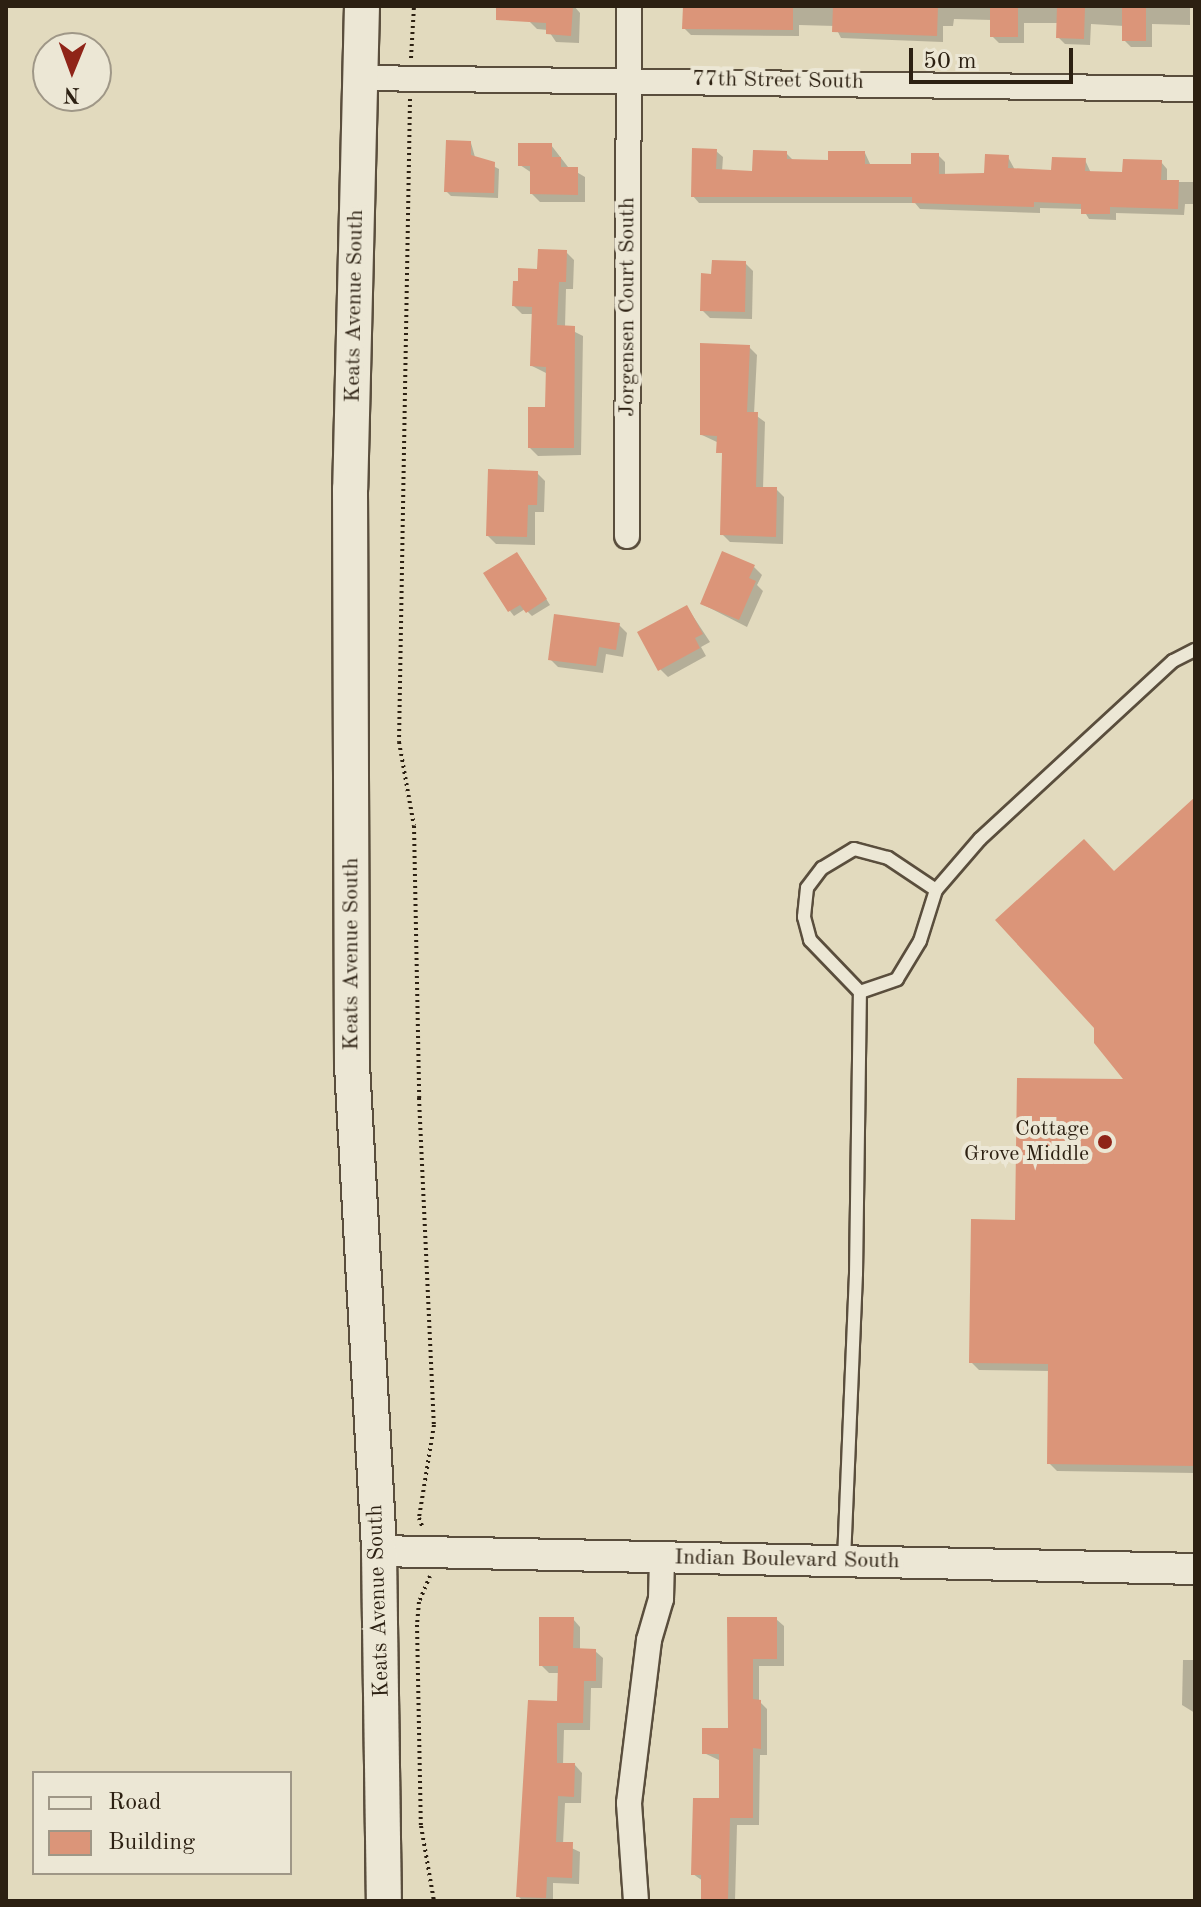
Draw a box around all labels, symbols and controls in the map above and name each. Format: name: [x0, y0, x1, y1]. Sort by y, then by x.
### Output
north arrow: [32, 32, 112, 112]
scale bar: [913, 32, 1077, 82]
text: 50 m: [923, 50, 977, 74]
street label: 77th Street South: [692, 66, 864, 96]
text: N: [63, 83, 80, 105]
street label: Jorgensen Court South: [615, 197, 641, 417]
street label: Keats Avenue South: [340, 209, 370, 403]
street label: Keats Avenue South: [339, 857, 365, 1051]
place label: Cottage Grove Middle: [964, 1116, 1089, 1168]
marker: Cottage Grove Middle: [1096, 1133, 1114, 1151]
street label: Keats Avenue South: [362, 1504, 396, 1698]
street label: Indian Boulevard South: [674, 1545, 900, 1575]
legend: [32, 1771, 292, 1875]
text: Road: [108, 1791, 161, 1815]
text: Building: [108, 1831, 195, 1855]

